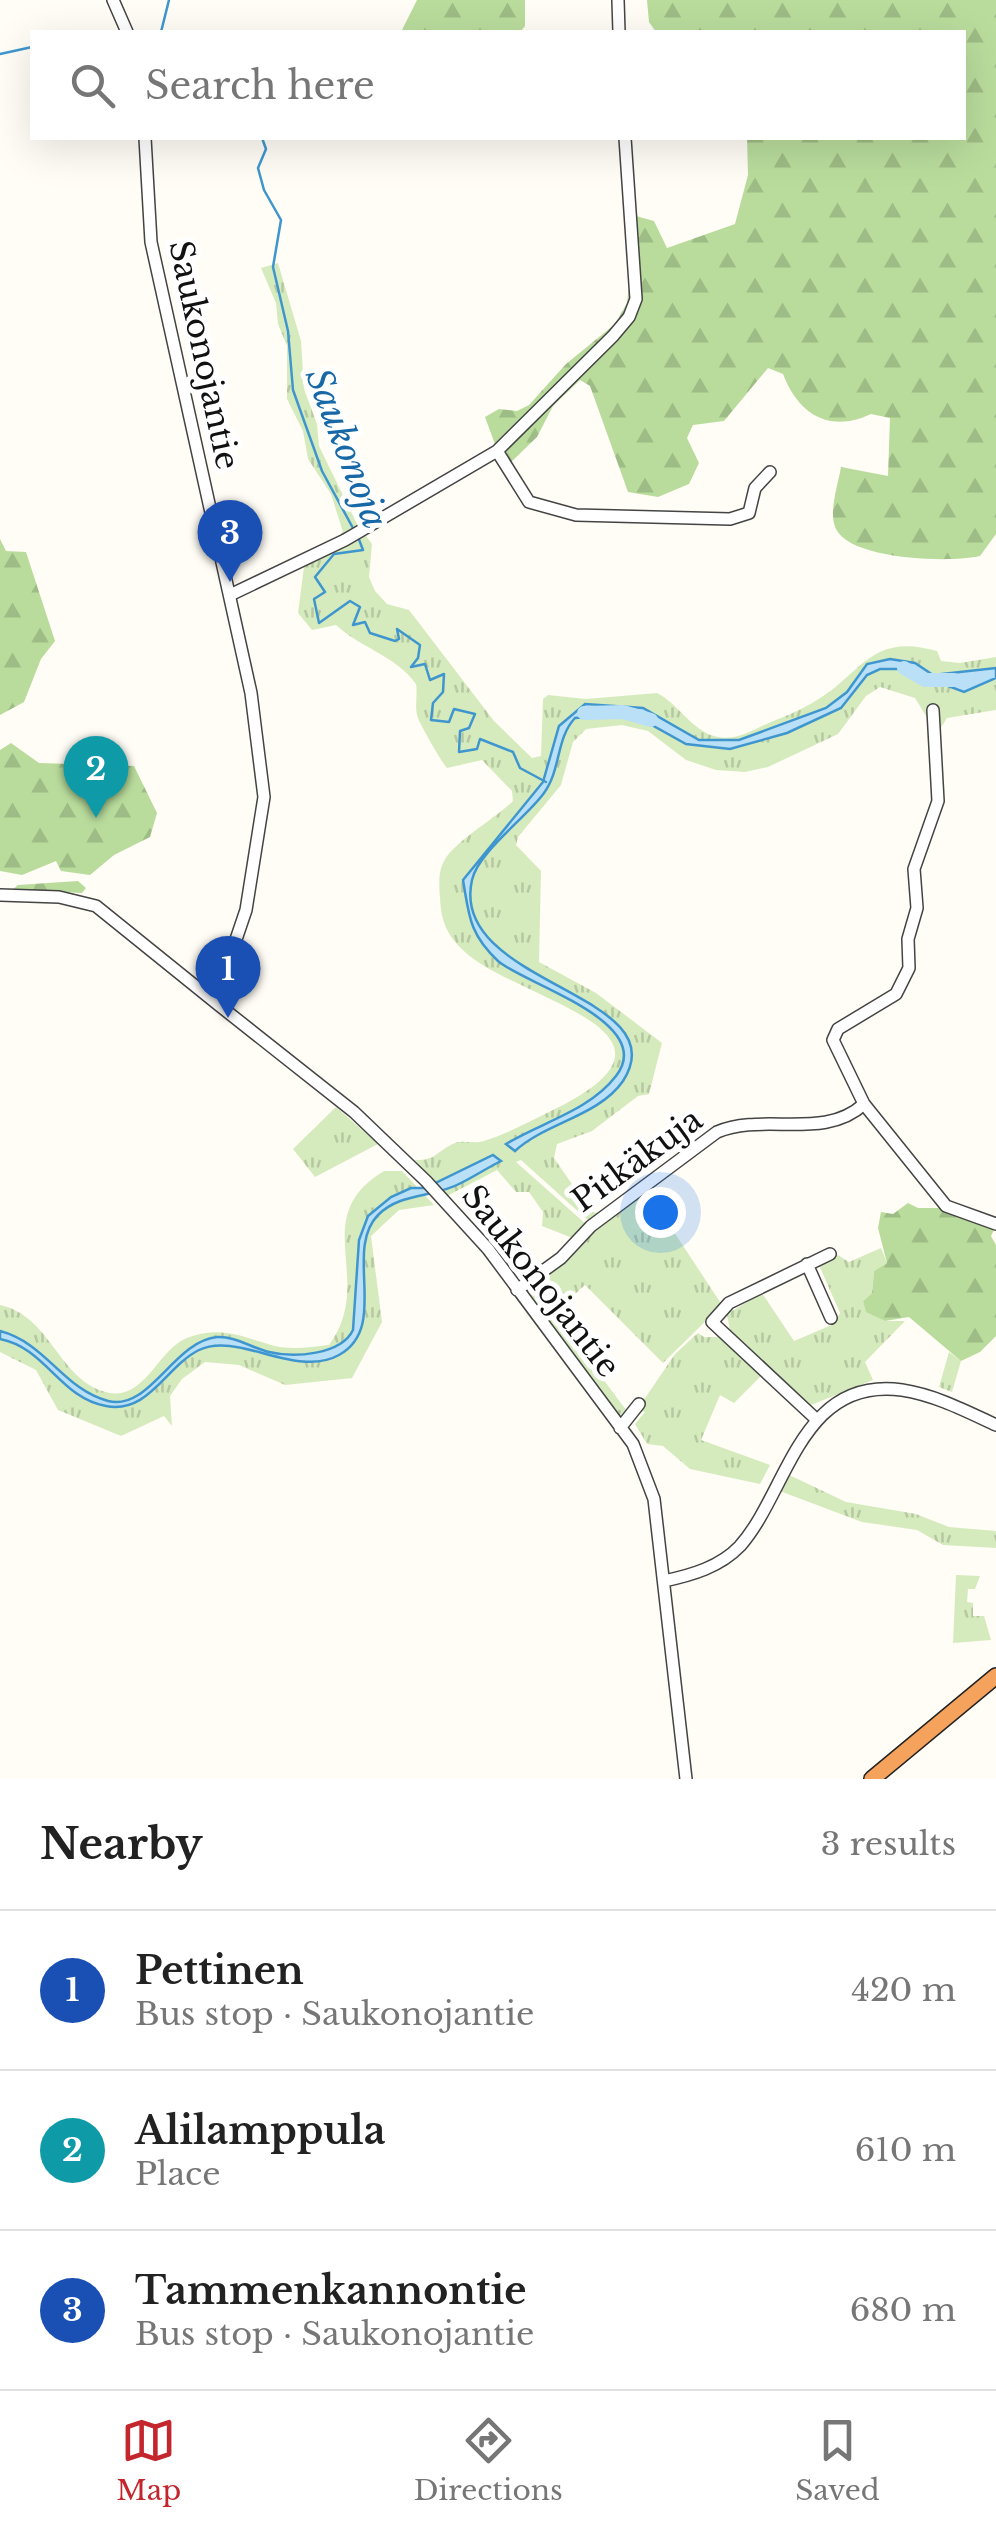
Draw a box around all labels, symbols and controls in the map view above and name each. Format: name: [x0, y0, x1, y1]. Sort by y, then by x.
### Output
search box: [30, 30, 966, 140]
icon: search: [65, 58, 120, 113]
text: Search here: [145, 62, 375, 109]
street label: Saukonojantie: [160, 237, 248, 473]
water label: Saukonoja: [297, 362, 397, 534]
pin: 3: [198, 500, 262, 582]
pin: 2: [64, 736, 128, 818]
pin: 1: [196, 936, 260, 1018]
street label: Pitkäkuja: [564, 1099, 710, 1221]
street label: Saukonojantie: [453, 1177, 629, 1385]
your location: [635, 1187, 686, 1238]
text: Nearby: [40, 1818, 203, 1870]
text: 3 results: [821, 1824, 956, 1864]
text: Pettinen: [135, 1947, 304, 1994]
text: 1: [66, 1970, 79, 2010]
text: 420 m: [851, 1970, 956, 2010]
text: Bus stop · Saukonojantie: [135, 1994, 534, 2034]
text: Alilamppula: [135, 2107, 386, 2154]
text: 2: [62, 2130, 83, 2170]
text: 610 m: [855, 2130, 956, 2170]
text: Place: [135, 2154, 221, 2194]
text: Tammenkannontie: [135, 2267, 526, 2314]
text: 3: [62, 2290, 83, 2330]
text: 680 m: [850, 2290, 956, 2330]
text: Bus stop · Saukonojantie: [135, 2314, 534, 2354]
tab: Map: [116, 2413, 181, 2508]
tab: Directions: [414, 2413, 563, 2508]
tab: Saved: [795, 2413, 880, 2508]

